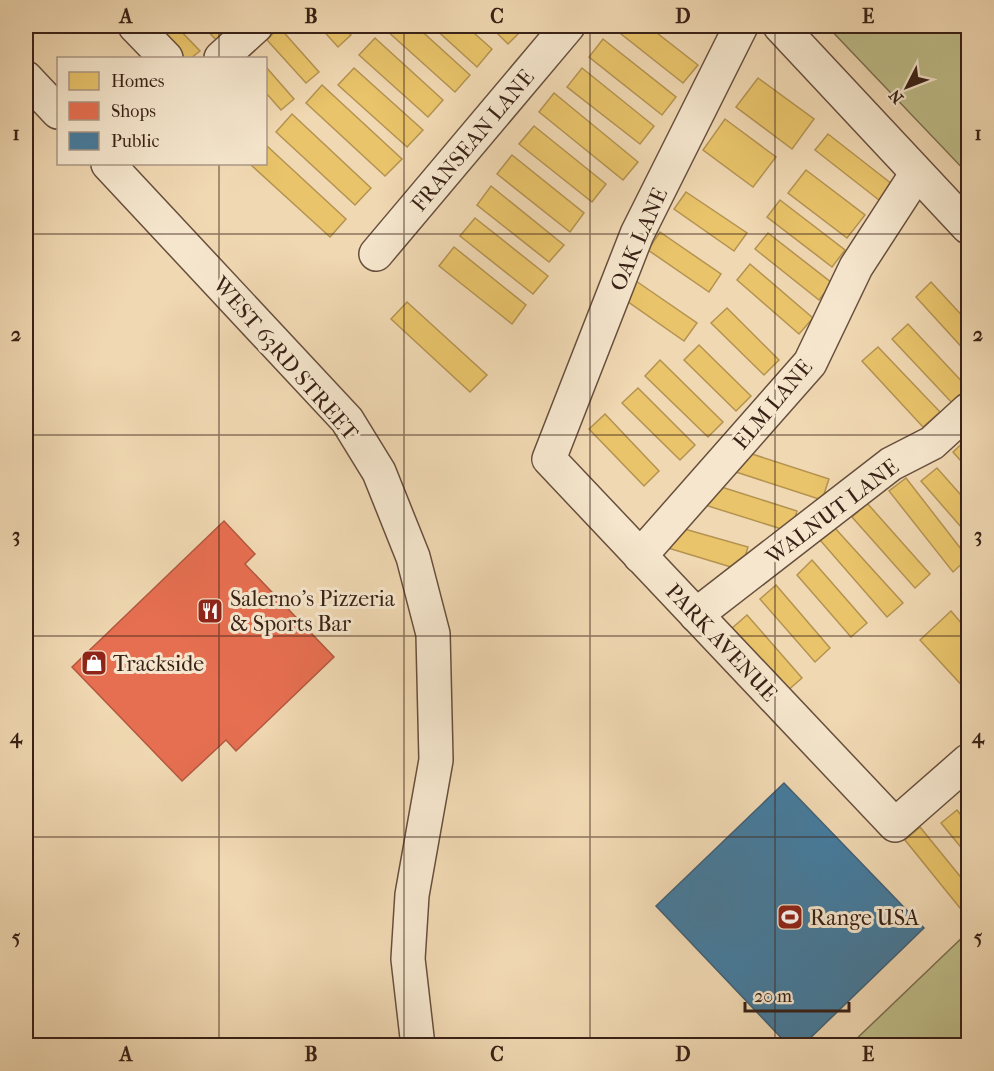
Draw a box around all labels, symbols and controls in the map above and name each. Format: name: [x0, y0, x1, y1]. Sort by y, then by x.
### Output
text: A: [118, 5, 134, 28]
text: B: [304, 5, 318, 28]
text: C: [490, 5, 504, 28]
text: D: [675, 5, 691, 28]
text: E: [862, 5, 874, 28]
legend: [57, 57, 267, 165]
north arrow: [877, 57, 937, 117]
street label: FRANSEAN LANE: [406, 64, 540, 217]
text: Homes: [111, 71, 165, 92]
text: N: [885, 85, 907, 108]
text: Shops: [111, 101, 156, 122]
text: 1: [12, 122, 20, 145]
text: 1: [974, 122, 982, 145]
text: Public: [111, 131, 159, 152]
street label: OAK LANE: [605, 184, 673, 295]
street label: WEST 63RD STREET: [207, 271, 364, 447]
text: 2: [11, 323, 21, 346]
text: 2: [973, 323, 983, 346]
street label: ELM LANE: [728, 354, 818, 455]
street label: WALNUT LANE: [761, 454, 904, 571]
text: 3: [12, 524, 20, 547]
text: 3: [974, 524, 982, 547]
street label: PARK AVENUE: [660, 578, 782, 707]
place label: Salerno's Pizzeria & Sports Bar: [230, 586, 396, 637]
restaurant icon: Salerno's Pizzeria & Sports Bar: [195, 596, 225, 626]
shop icon: Trackside: [79, 648, 109, 678]
place label: Trackside: [113, 651, 204, 677]
text: 4: [9, 725, 23, 749]
text: 4: [971, 725, 985, 749]
sports icon: Range USA: [775, 902, 805, 932]
place label: Range USA: [810, 905, 920, 931]
text: 5: [12, 926, 21, 949]
text: 5: [974, 926, 983, 949]
scale bar: [745, 975, 848, 1013]
text: 20 m: [754, 986, 792, 1007]
text: A: [118, 1043, 134, 1066]
text: B: [304, 1043, 318, 1066]
text: C: [490, 1043, 504, 1066]
text: D: [675, 1043, 691, 1066]
text: E: [862, 1043, 874, 1066]

